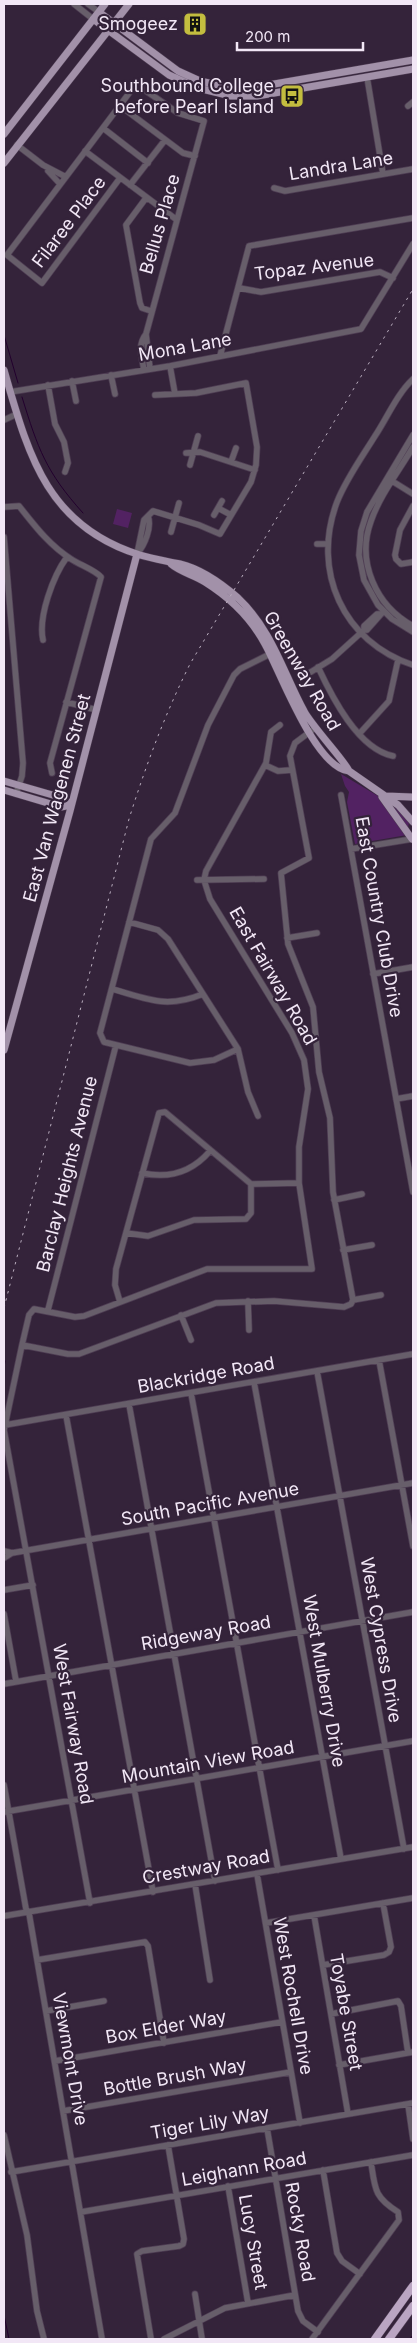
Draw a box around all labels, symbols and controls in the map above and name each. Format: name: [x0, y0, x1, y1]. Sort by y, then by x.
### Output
building icon: Smogeez: [182, 11, 208, 37]
place label: Smogeez: [98, 13, 178, 34]
scale bar: [237, 20, 363, 52]
text: 200 m: [245, 27, 290, 46]
place label: Southbound College before Pearl Island: [101, 75, 274, 117]
bus stop icon: Southbound College before Pearl Island: [279, 83, 305, 109]
street label: Landra Lane: [287, 147, 395, 184]
street label: Bellus Place: [135, 171, 184, 276]
street label: Filaree Place: [27, 172, 110, 271]
street label: Topaz Avenue: [253, 249, 375, 284]
street label: Mona Lane: [137, 328, 233, 365]
street label: Greenway Road: [260, 607, 345, 734]
street label: East Van Wagenen Street: [19, 691, 94, 904]
street label: East Country Club Drive: [351, 815, 408, 1019]
street label: East Fairway Road: [225, 903, 322, 1049]
street label: Barclay Heights Avenue: [32, 1074, 101, 1274]
street label: Blackridge Road: [136, 1352, 276, 1397]
street label: South Pacific Avenue: [119, 1478, 301, 1530]
street label: West Cypress Drive: [357, 1555, 406, 1724]
street label: West Mulberry Drive: [299, 1593, 350, 1769]
street label: Ridgeway Road: [139, 1611, 272, 1654]
street label: West Fairway Road: [49, 1642, 98, 1806]
street label: Mountain View Road: [120, 1736, 296, 1787]
street label: Crestway Road: [141, 1845, 271, 1888]
street label: West Rochell Drive: [269, 1915, 318, 2076]
street label: Toyabe Street: [326, 1952, 367, 2072]
street label: Viewmont Drive: [48, 1991, 93, 2127]
street label: Box Elder Way: [104, 2006, 228, 2047]
street label: Bottle Brush Way: [102, 2054, 248, 2099]
street label: Tiger Lily Way: [149, 2102, 271, 2143]
street label: Leighann Road: [180, 2147, 308, 2190]
street label: Rocky Road: [281, 2180, 320, 2283]
street label: Lucy Street: [235, 2192, 272, 2291]

